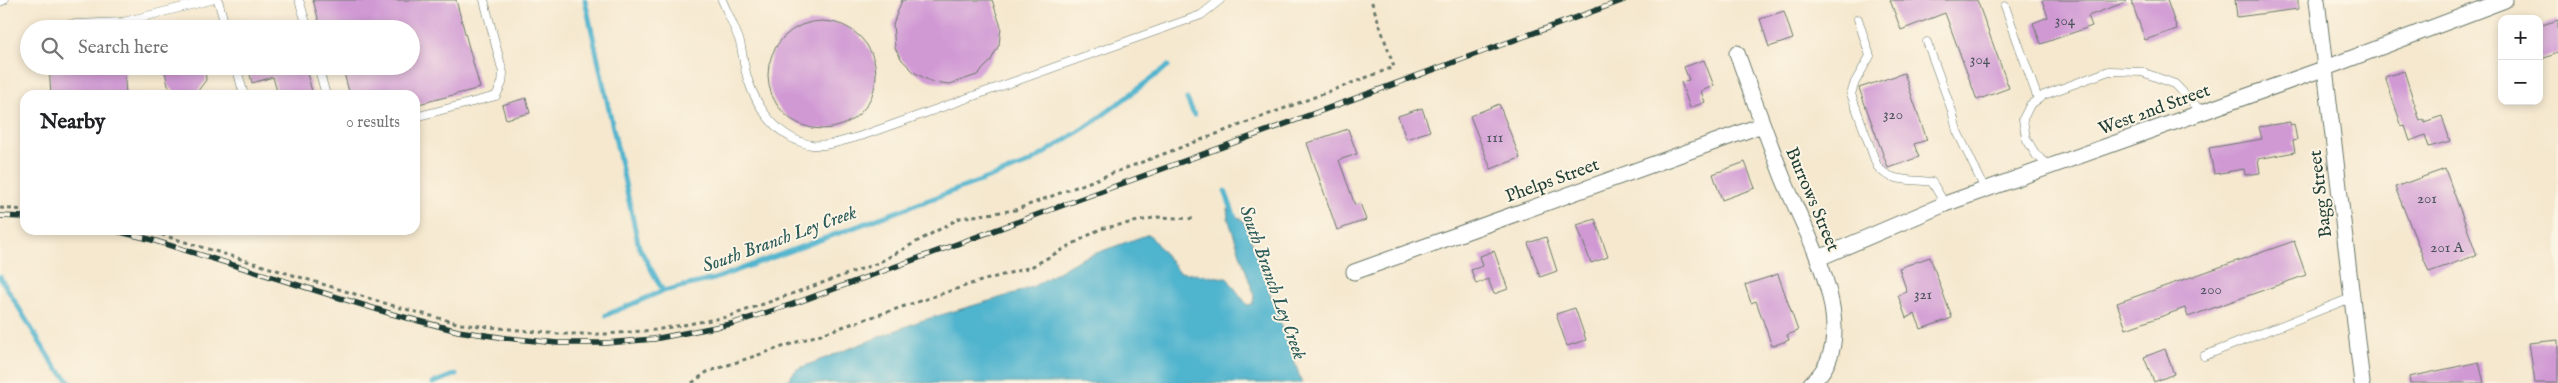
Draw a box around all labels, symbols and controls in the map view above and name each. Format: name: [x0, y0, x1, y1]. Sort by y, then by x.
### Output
house number: 304: [2055, 11, 2076, 30]
map controls: [2498, 15, 2543, 105]
button: +: [2498, 15, 2543, 60]
search box: [20, 20, 420, 75]
icon: search: [38, 34, 66, 62]
text: Search here: [78, 36, 169, 60]
house number: 304: [1970, 50, 1991, 69]
button: −: [2498, 60, 2543, 105]
street label: West 2nd Street: [2095, 80, 2214, 141]
house number: 320: [1883, 105, 1903, 124]
text: Nearby: [40, 109, 105, 136]
text: 0 results: [346, 113, 400, 133]
house number: 111: [1487, 128, 1503, 147]
street label: Burrows Street: [1779, 144, 1844, 255]
street label: Bagg Street: [2305, 149, 2338, 239]
street label: Phelps Street: [1503, 154, 1602, 209]
house number: 201: [2417, 189, 2437, 208]
water label: South Branch Ley Creek: [699, 201, 860, 279]
water label: South Branch Ley Creek: [1233, 202, 1311, 363]
house number: 201 A: [2430, 238, 2465, 257]
house number: 200: [2200, 280, 2222, 299]
house number: 321: [1914, 285, 1932, 304]

